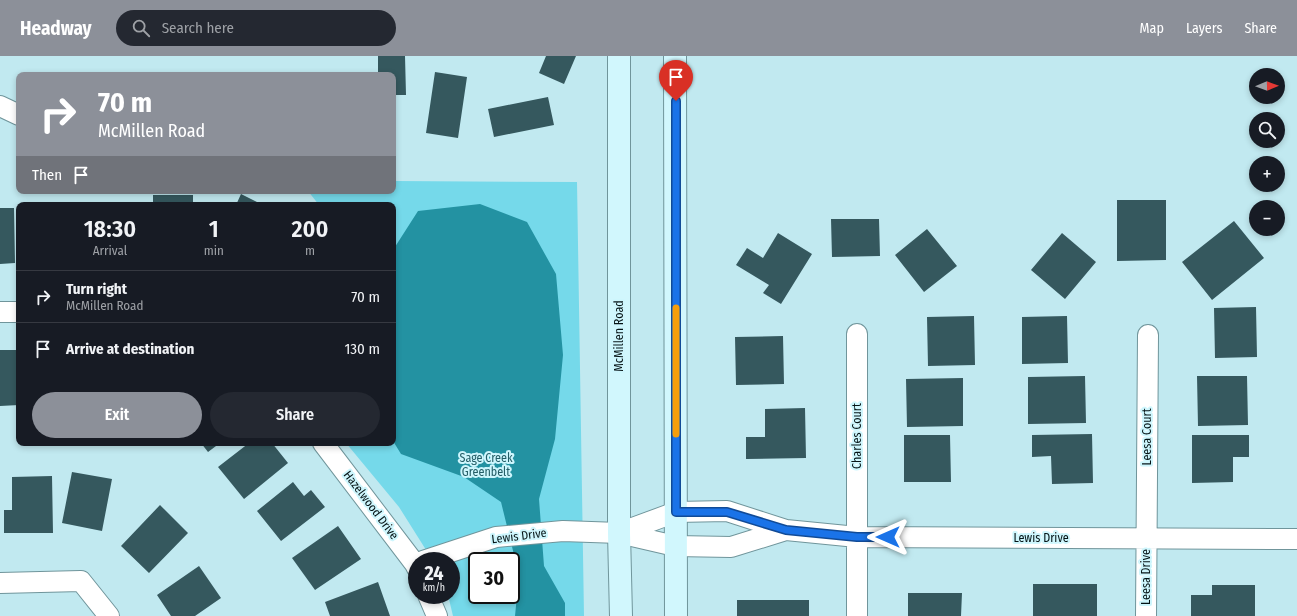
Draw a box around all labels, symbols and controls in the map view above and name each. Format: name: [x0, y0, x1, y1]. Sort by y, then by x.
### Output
search box: [116, 10, 396, 46]
text: Headway: [20, 17, 92, 40]
icon: search: [130, 17, 152, 39]
text: Search here: [162, 19, 234, 37]
text: Map: [1140, 20, 1164, 37]
text: Layers: [1186, 20, 1222, 37]
text: Share: [1244, 20, 1277, 37]
pin: [659, 60, 693, 101]
icon: arrive: [665, 66, 687, 88]
north arrow: [1249, 68, 1285, 104]
map controls: [1249, 68, 1285, 236]
text: 70 m: [98, 86, 152, 119]
icon: right: [32, 88, 84, 140]
button: search: [1249, 112, 1285, 148]
text: McMillen Road: [98, 120, 205, 142]
button: +: [1249, 156, 1285, 192]
icon: arrive: [70, 164, 92, 186]
text: Then: [32, 166, 62, 184]
button: −: [1249, 200, 1285, 236]
text: 18:30: [84, 215, 136, 243]
text: 1: [209, 215, 219, 243]
text: 200: [291, 215, 328, 243]
text: Arrival: [93, 243, 127, 258]
text: min: [204, 243, 224, 258]
text: m: [305, 243, 315, 258]
text: Turn right: [66, 280, 127, 298]
icon: right: [32, 286, 54, 308]
text: 70 m: [351, 288, 380, 306]
text: McMillen Road: [66, 298, 143, 313]
street label: McMillen Road: [612, 300, 626, 372]
icon: arrive: [32, 338, 54, 360]
text: Arrive at destination: [66, 340, 194, 358]
text: 130 m: [345, 340, 380, 358]
button: Exit: [32, 392, 202, 438]
button: Share: [210, 392, 380, 438]
street label: Charles Court: [850, 403, 864, 469]
street label: Leesa Court: [1140, 408, 1154, 466]
park label: Sage Creek Greenbelt: [459, 451, 513, 479]
street label: Hazelwood Drive: [341, 468, 401, 542]
position arrow: [867, 516, 909, 558]
street label: Lewis Drive: [491, 526, 547, 546]
street label: Lewis Drive: [1013, 531, 1069, 545]
street label: Leesa Drive: [1139, 549, 1153, 605]
speed limit sign: 30: [468, 552, 520, 604]
text: 24: [424, 561, 444, 585]
text: km/h: [423, 582, 445, 594]

